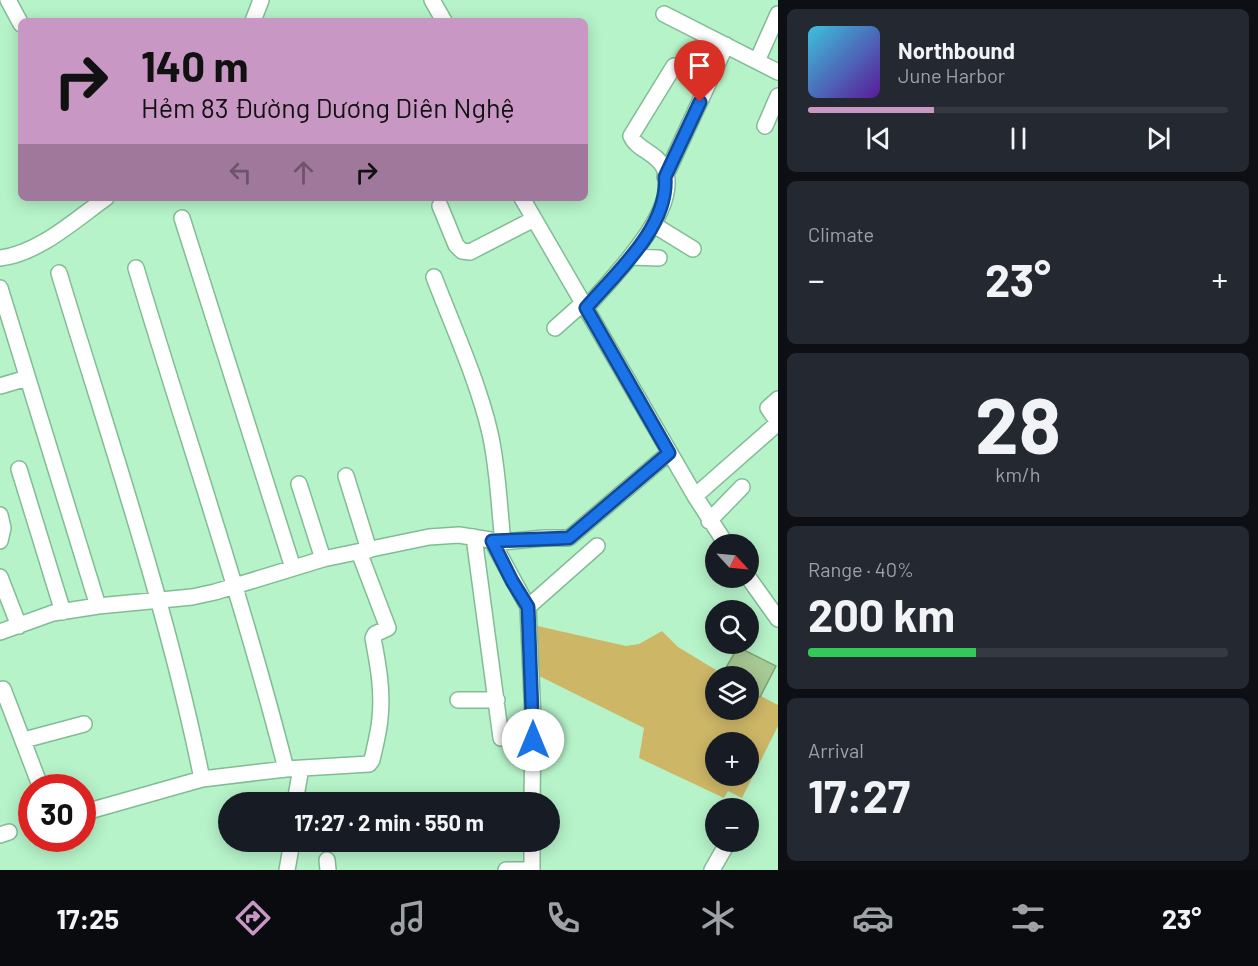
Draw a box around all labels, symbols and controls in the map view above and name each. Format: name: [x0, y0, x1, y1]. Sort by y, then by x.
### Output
text: Northbound: [898, 37, 1015, 63]
text: 140 m: [141, 40, 249, 90]
pin: [674, 40, 725, 102]
icon: right: [42, 42, 120, 120]
icon: arrive: [683, 49, 716, 82]
text: June Harbor: [898, 63, 1005, 87]
text: Hẻm 83 Đường Dương Diên Nghệ: [141, 91, 515, 123]
icon: previous: [862, 122, 895, 155]
icon: pause: [1002, 122, 1035, 155]
icon: next: [1142, 122, 1175, 155]
icon: left: [224, 156, 257, 189]
icon: ahead: [287, 156, 320, 189]
icon: right: [350, 156, 383, 189]
text: Climate: [808, 222, 874, 246]
text: 23°: [985, 252, 1051, 306]
text: −: [808, 259, 825, 299]
text: +: [1211, 259, 1228, 299]
text: 28: [975, 376, 1061, 470]
text: km/h: [995, 462, 1041, 486]
north arrow: [705, 534, 759, 588]
map controls: [705, 534, 759, 852]
text: Range · 40%: [808, 557, 914, 581]
text: 200 km: [808, 587, 955, 641]
button: search: [705, 600, 759, 654]
button: layers: [705, 666, 759, 720]
position arrow: [501, 708, 565, 772]
button: +: [705, 732, 759, 786]
text: Arrival: [808, 738, 864, 762]
text: 17:27: [808, 768, 910, 822]
speed limit sign: 30: [18, 774, 96, 852]
button: −: [705, 798, 759, 852]
text: 17:27 · 2 min · 550 m: [294, 809, 484, 835]
icon: directions: [232, 897, 274, 939]
icon: music: [387, 897, 429, 939]
icon: phone: [542, 897, 584, 939]
icon: climate: [697, 897, 739, 939]
icon: car: [852, 897, 894, 939]
icon: filters: [1007, 897, 1049, 939]
text: 17:25: [57, 902, 119, 934]
text: 23°: [1162, 902, 1201, 934]

